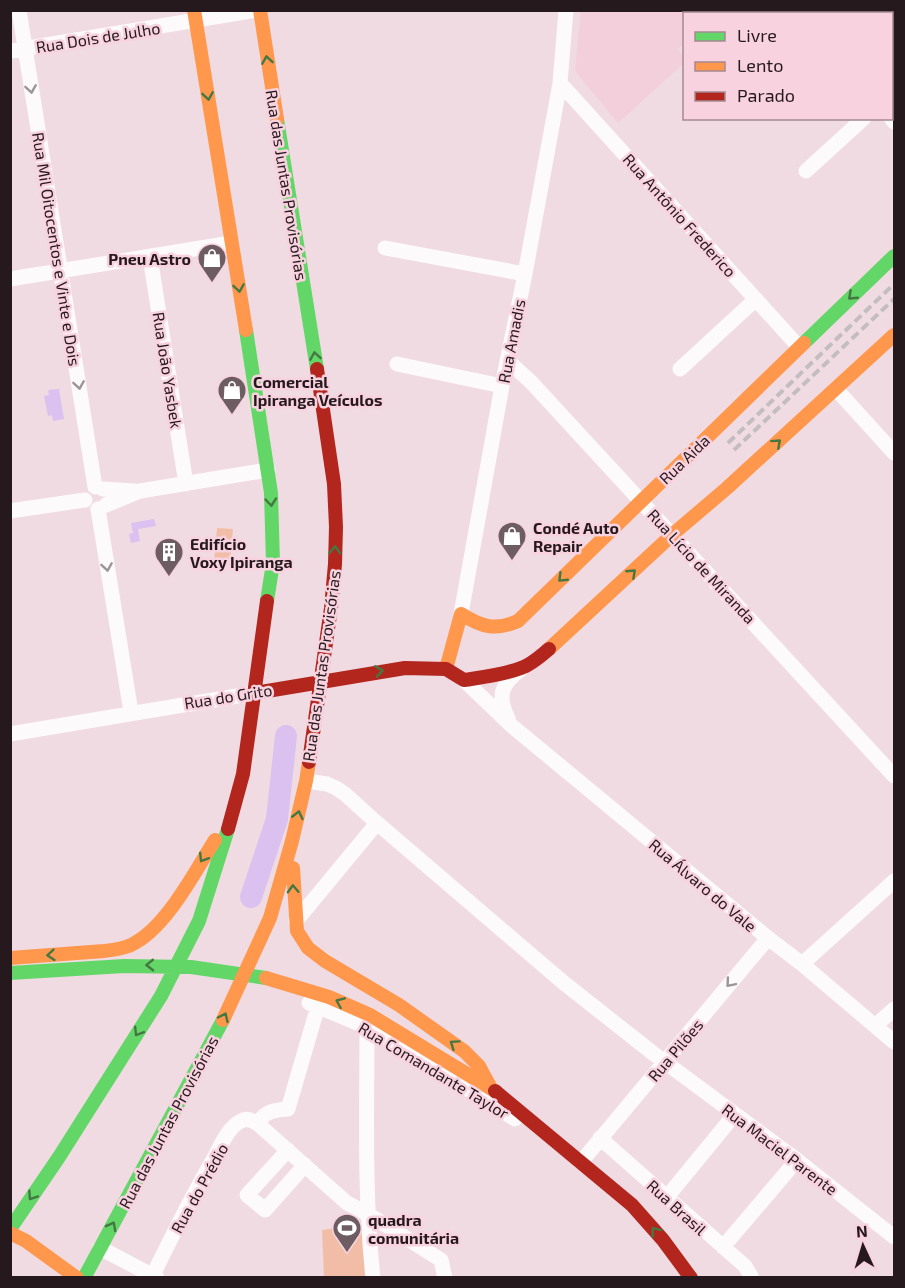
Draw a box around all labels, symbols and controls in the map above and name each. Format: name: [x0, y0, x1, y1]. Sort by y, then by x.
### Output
legend: [683, 12, 893, 120]
street label: Rua Dois de Julho: [35, 18, 161, 56]
text: Livre: [737, 24, 777, 46]
text: Lento: [737, 54, 783, 76]
one-way arrow: [262, 56, 274, 65]
one-way arrow: [25, 84, 37, 94]
text: Parado: [737, 84, 795, 106]
street label: Rua das Juntas Provisórias: [263, 88, 311, 282]
one-way arrow: [201, 90, 214, 100]
street label: Rua Mil Oitocentos e Vinte e Dois: [29, 131, 85, 367]
street label: Rua Antônio Frederico: [620, 149, 740, 281]
shop icon: Pneu Astro: [196, 242, 228, 284]
place label: Pneu Astro: [108, 249, 191, 268]
one-way arrow: [232, 283, 244, 293]
one-way arrow: [848, 289, 859, 300]
street label: Rua Amadis: [494, 297, 528, 385]
street label: Rua João Yasbek: [149, 310, 187, 430]
one-way arrow: [309, 352, 322, 362]
place label: Comercial Ipiranga Veículos: [253, 372, 383, 409]
shop icon: Comercial Ipiranga Veículos: [216, 374, 248, 416]
one-way arrow: [72, 381, 84, 390]
street label: Rua Aida: [655, 430, 713, 488]
one-way arrow: [770, 439, 781, 450]
one-way arrow: [265, 497, 278, 506]
street label: Rua Lício de Miranda: [644, 505, 760, 627]
place label: Condé Auto Repair: [533, 518, 619, 555]
shop icon: Condé Auto Repair: [496, 520, 528, 562]
place label: Edifício Voxy Ipiranga: [190, 534, 293, 572]
building icon: Edifício Voxy Ipiranga: [153, 536, 185, 578]
one-way arrow: [329, 545, 342, 554]
one-way arrow: [101, 563, 113, 572]
street label: Rua das Juntas Provisórias: [298, 569, 344, 763]
one-way arrow: [624, 569, 635, 580]
one-way arrow: [558, 571, 569, 582]
one-way arrow: [373, 665, 383, 678]
street label: Rua do Grito: [183, 680, 273, 712]
one-way arrow: [291, 810, 304, 820]
street label: Rua Álvaro do Vale: [645, 835, 761, 935]
one-way arrow: [200, 852, 211, 863]
one-way arrow: [287, 884, 300, 893]
one-way arrow: [46, 948, 55, 961]
one-way arrow: [145, 959, 154, 971]
one-way arrow: [726, 976, 737, 987]
one-way arrow: [335, 997, 346, 1009]
one-way arrow: [217, 1013, 229, 1024]
street label: Rua Pilões: [644, 1015, 706, 1085]
street label: Rua Comandante Taylor: [355, 1018, 513, 1123]
one-way arrow: [134, 1026, 145, 1037]
street label: Rua das Juntas Provisórias: [114, 1032, 222, 1212]
one-way arrow: [449, 1040, 460, 1051]
street label: Rua Maciel Parente: [719, 1099, 841, 1199]
street label: Rua do Prédio: [167, 1140, 231, 1236]
street label: Rua Brasil: [643, 1175, 711, 1239]
one-way arrow: [29, 1190, 40, 1201]
place label: quadra comunitária: [368, 1210, 459, 1247]
sports icon: quadra comunitária: [331, 1212, 363, 1254]
north arrow: [833, 1216, 893, 1276]
text: N: [855, 1221, 868, 1240]
one-way arrow: [105, 1222, 116, 1232]
one-way arrow: [652, 1227, 663, 1238]

